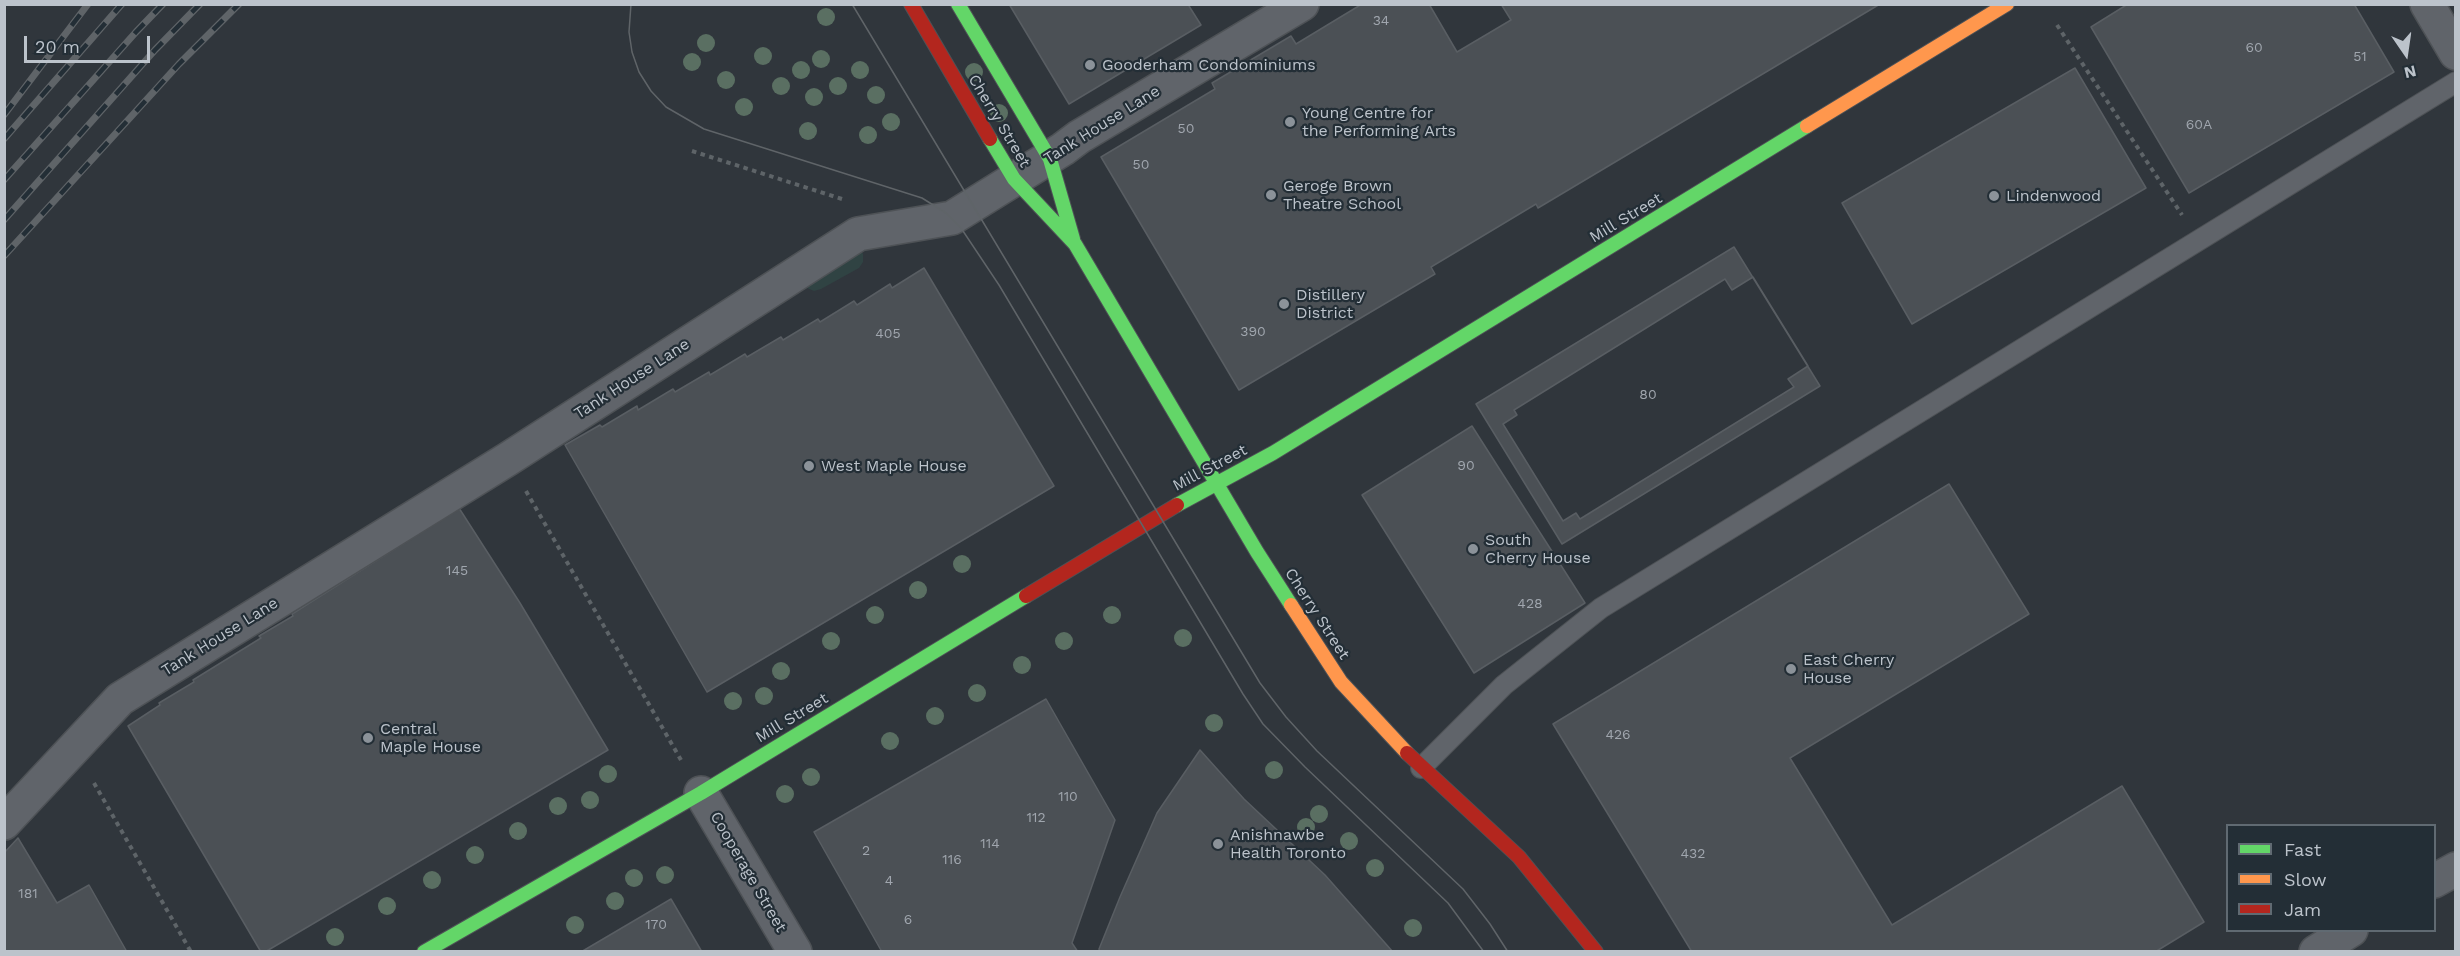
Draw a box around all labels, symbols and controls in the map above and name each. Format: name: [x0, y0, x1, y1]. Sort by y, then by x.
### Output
house number: 34: [1373, 13, 1389, 29]
scale bar: [27, 24, 153, 62]
north arrow: [2376, 24, 2436, 84]
text: 20 m: [35, 36, 80, 57]
house number: 60: [2245, 40, 2263, 56]
house number: 51: [2353, 49, 2367, 65]
place label: Gooderham Condominiums: [1102, 55, 1316, 75]
marker: Gooderham Condominiums: [1083, 58, 1097, 72]
text: N: [2402, 61, 2418, 83]
street label: Cherry Street: [964, 71, 1034, 171]
street label: Tank House Lane: [1040, 81, 1164, 169]
place label: Young Centre for the Performing Arts: [1302, 103, 1456, 141]
marker: Young Centre for the Performing Arts: [1283, 115, 1297, 129]
house number: 60A: [2186, 117, 2212, 133]
house number: 50: [1178, 121, 1194, 137]
house number: 50: [1133, 157, 1149, 173]
place label: Geroge Brown Theatre School: [1283, 176, 1401, 214]
place label: Lindenwood: [2006, 186, 2101, 206]
marker: Geroge Brown Theatre School: [1264, 188, 1278, 202]
street label: Mill Street: [1586, 189, 1666, 247]
marker: Lindenwood: [1987, 189, 2001, 203]
place label: Distillery District: [1296, 285, 1365, 323]
marker: Distillery District: [1277, 297, 1291, 311]
house number: 390: [1240, 324, 1266, 340]
house number: 405: [875, 326, 901, 342]
street label: Tank House Lane: [571, 335, 693, 423]
house number: 80: [1639, 387, 1657, 403]
street label: Mill Street: [1170, 440, 1250, 496]
place label: West Maple House: [821, 456, 967, 476]
house number: 90: [1457, 458, 1475, 474]
marker: West Maple House: [802, 459, 816, 473]
place label: South Cherry House: [1485, 530, 1591, 568]
marker: South Cherry House: [1466, 542, 1480, 556]
house number: 145: [446, 563, 468, 579]
street label: Cherry Street: [1280, 565, 1354, 663]
street label: Tank House Lane: [158, 593, 282, 681]
house number: 428: [1517, 596, 1543, 612]
place label: East Cherry House: [1803, 650, 1894, 688]
marker: East Cherry House: [1784, 662, 1798, 676]
street label: Mill Street: [752, 689, 832, 747]
place label: Central Maple House: [380, 719, 481, 757]
house number: 426: [1605, 727, 1631, 743]
marker: Central Maple House: [361, 731, 375, 745]
house number: 110: [1058, 789, 1078, 805]
street label: Cooperage Street: [706, 808, 790, 936]
house number: 112: [1026, 810, 1046, 826]
legend: [2226, 824, 2436, 932]
place label: Anishnawbe Health Toronto: [1230, 825, 1346, 863]
house number: 114: [980, 836, 1000, 852]
marker: Anishnawbe Health Toronto: [1211, 837, 1225, 851]
text: Fast: [2284, 839, 2321, 860]
house number: 2: [862, 843, 870, 859]
house number: 432: [1681, 846, 1705, 862]
house number: 116: [942, 852, 962, 868]
text: Slow: [2284, 869, 2327, 890]
house number: 4: [885, 873, 893, 889]
house number: 181: [18, 886, 38, 902]
text: Jam: [2284, 899, 2321, 920]
house number: 6: [904, 912, 912, 928]
house number: 170: [645, 917, 667, 933]

